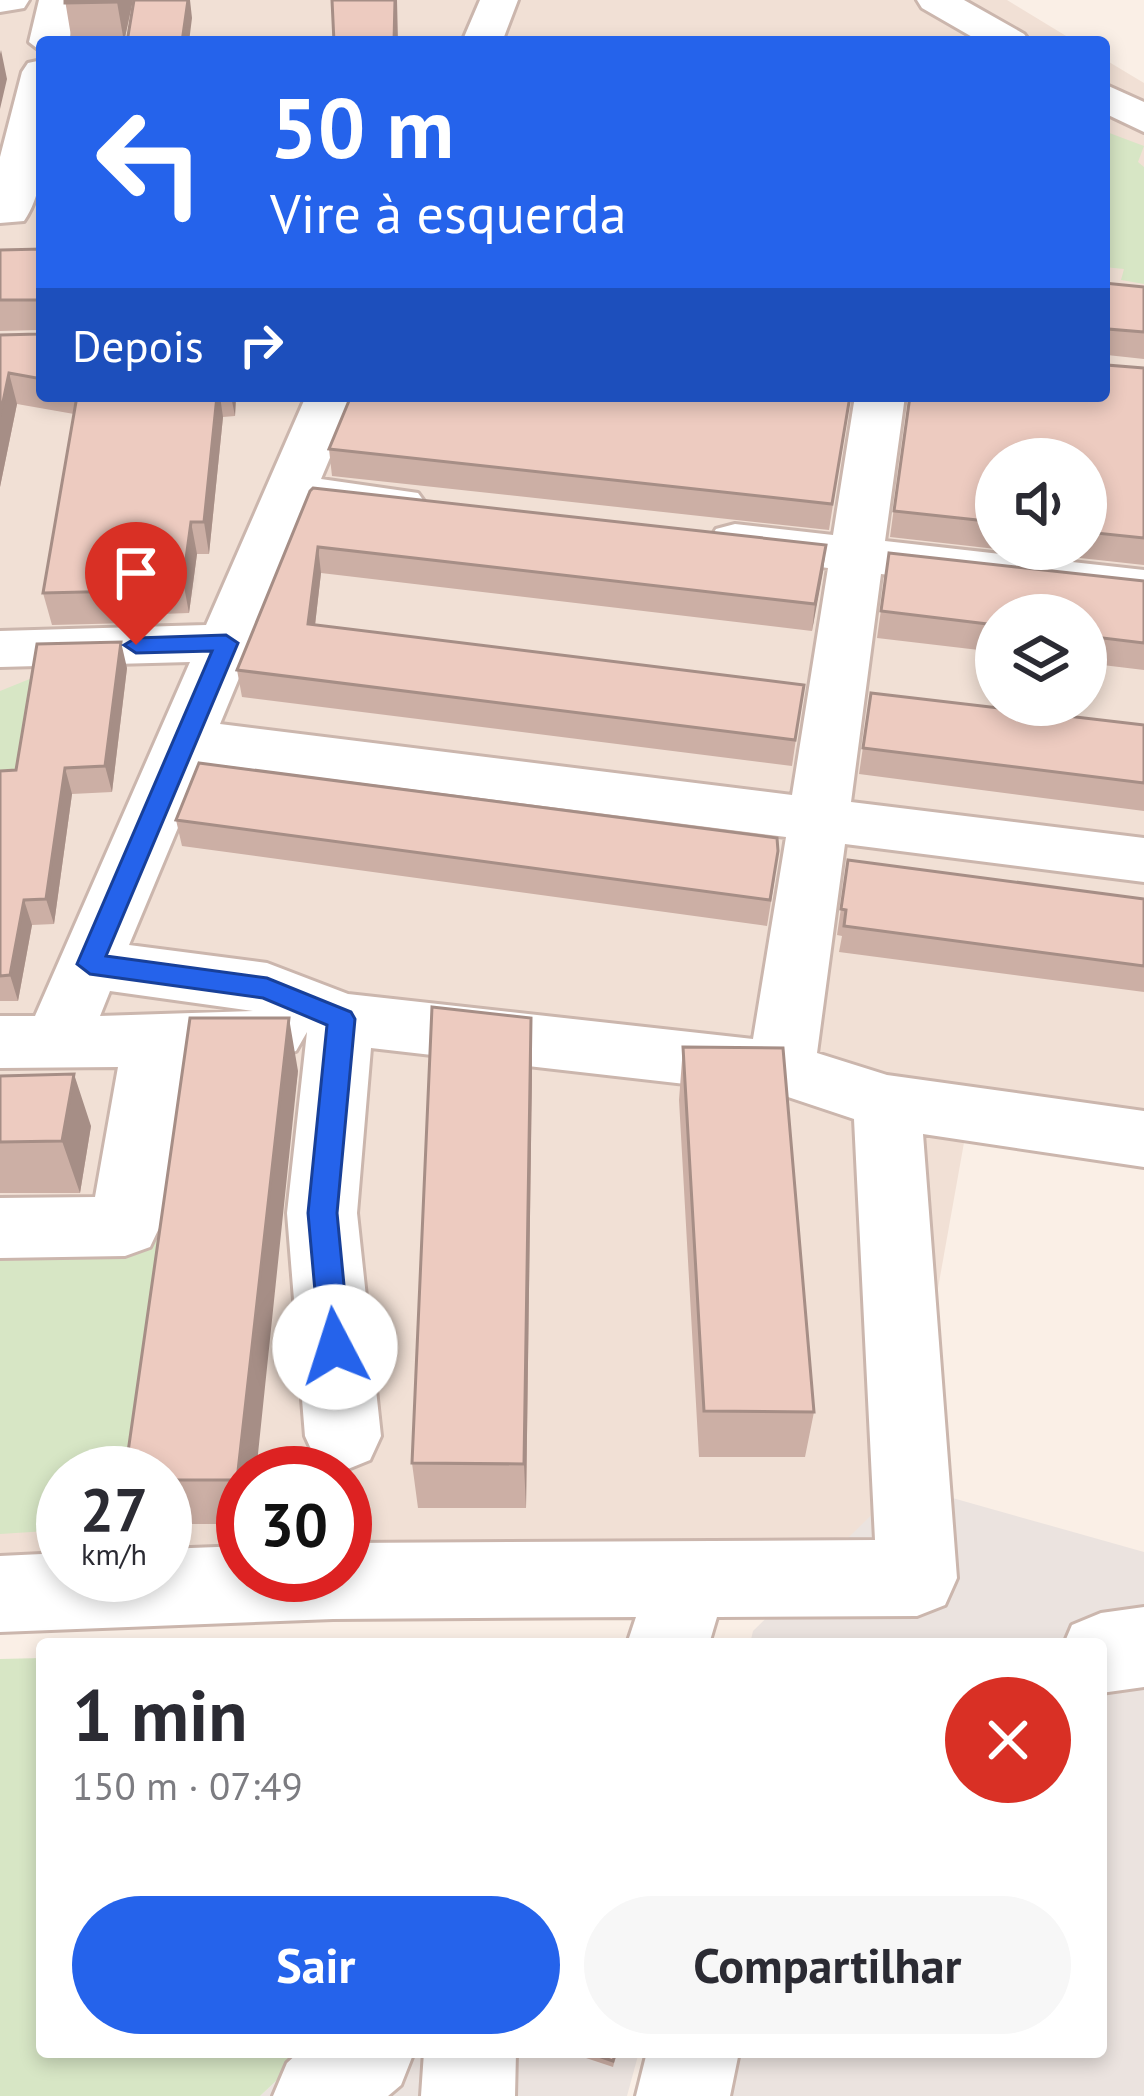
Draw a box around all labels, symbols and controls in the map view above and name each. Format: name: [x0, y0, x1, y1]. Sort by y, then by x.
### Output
text: 50 m: [270, 72, 454, 181]
icon: left: [72, 84, 228, 240]
text: Vire à esquerda: [270, 178, 626, 248]
icon: right: [228, 312, 294, 378]
text: Depois: [72, 316, 204, 374]
map controls: [975, 438, 1107, 726]
button: sound: [975, 438, 1107, 570]
pin: [85, 522, 187, 645]
icon: arrive: [103, 540, 169, 606]
button: layers: [975, 594, 1107, 726]
position arrow: [272, 1284, 398, 1410]
speed limit sign: 30: [216, 1446, 372, 1602]
text: 27: [80, 1470, 148, 1548]
text: km/h: [81, 1534, 147, 1573]
text: 1 min: [72, 1668, 248, 1761]
button: close: [945, 1677, 1071, 1803]
text: 150 m · 07:49: [72, 1760, 303, 1811]
button: Sair: [72, 1896, 560, 2034]
button: Compartilhar: [584, 1896, 1071, 2034]

